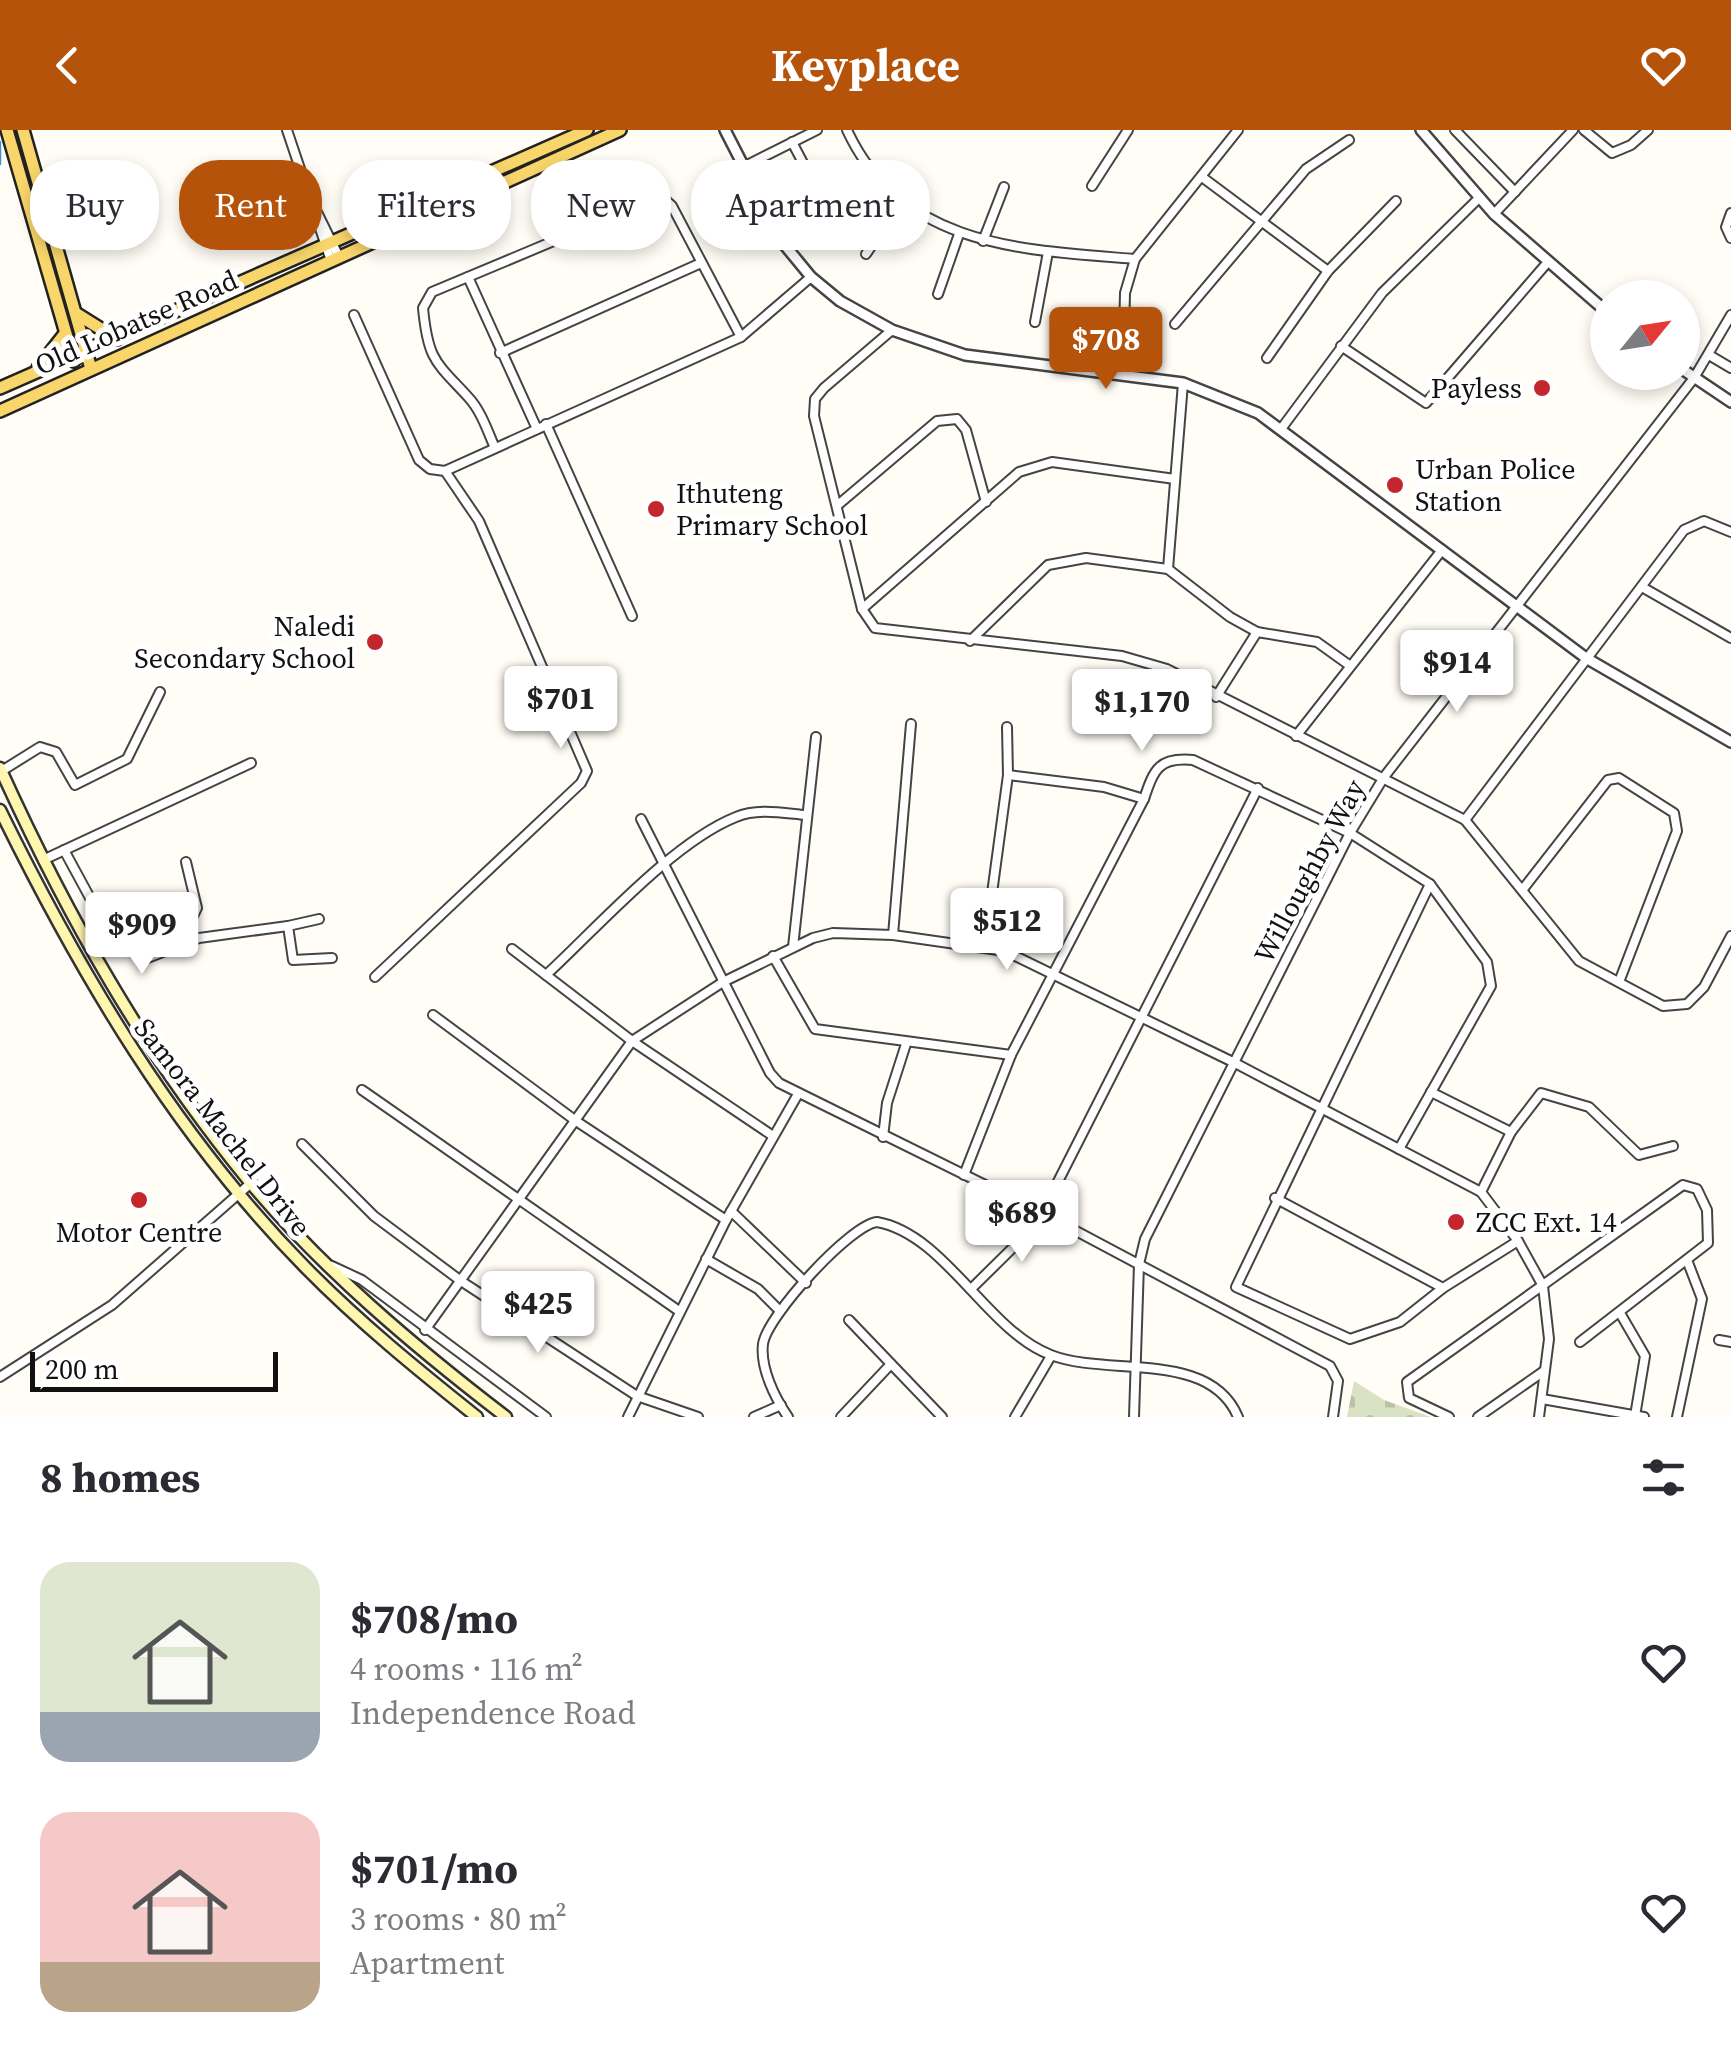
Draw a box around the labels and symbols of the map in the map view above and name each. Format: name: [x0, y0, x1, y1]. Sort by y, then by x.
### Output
street label: Old Lobatse Road: [29, 260, 244, 384]
north arrow: [1590, 280, 1700, 390]
pin: $708: [1047, 307, 1165, 392]
place label: Payless: [1431, 369, 1522, 407]
marker: Payless: [1531, 377, 1553, 399]
place label: Urban Police Station: [1415, 450, 1575, 520]
place label: Ithuteng Primary School: [676, 474, 868, 544]
marker: Urban Police Station: [1384, 474, 1406, 496]
marker: Ithuteng Primary School: [645, 498, 667, 520]
place label: Naledi Secondary School: [134, 607, 355, 677]
pin: $914: [1398, 630, 1516, 715]
marker: Naledi Secondary School: [364, 631, 386, 653]
pin: $701: [502, 666, 620, 751]
pin: $1,170: [1061, 669, 1223, 754]
street label: Willoughby Way: [1245, 772, 1374, 969]
pin: $512: [948, 888, 1066, 973]
pin: $909: [83, 892, 201, 977]
street label: Samora Machel Drive: [126, 1010, 320, 1244]
pin: $689: [963, 1180, 1081, 1265]
marker: Motor Centre: [128, 1189, 150, 1211]
place label: ZCC Ext. 14: [1476, 1203, 1617, 1241]
marker: ZCC Ext. 14: [1445, 1211, 1467, 1233]
place label: Motor Centre: [56, 1213, 222, 1251]
pin: $425: [479, 1271, 597, 1356]
scale bar: [30, 1347, 278, 1392]

